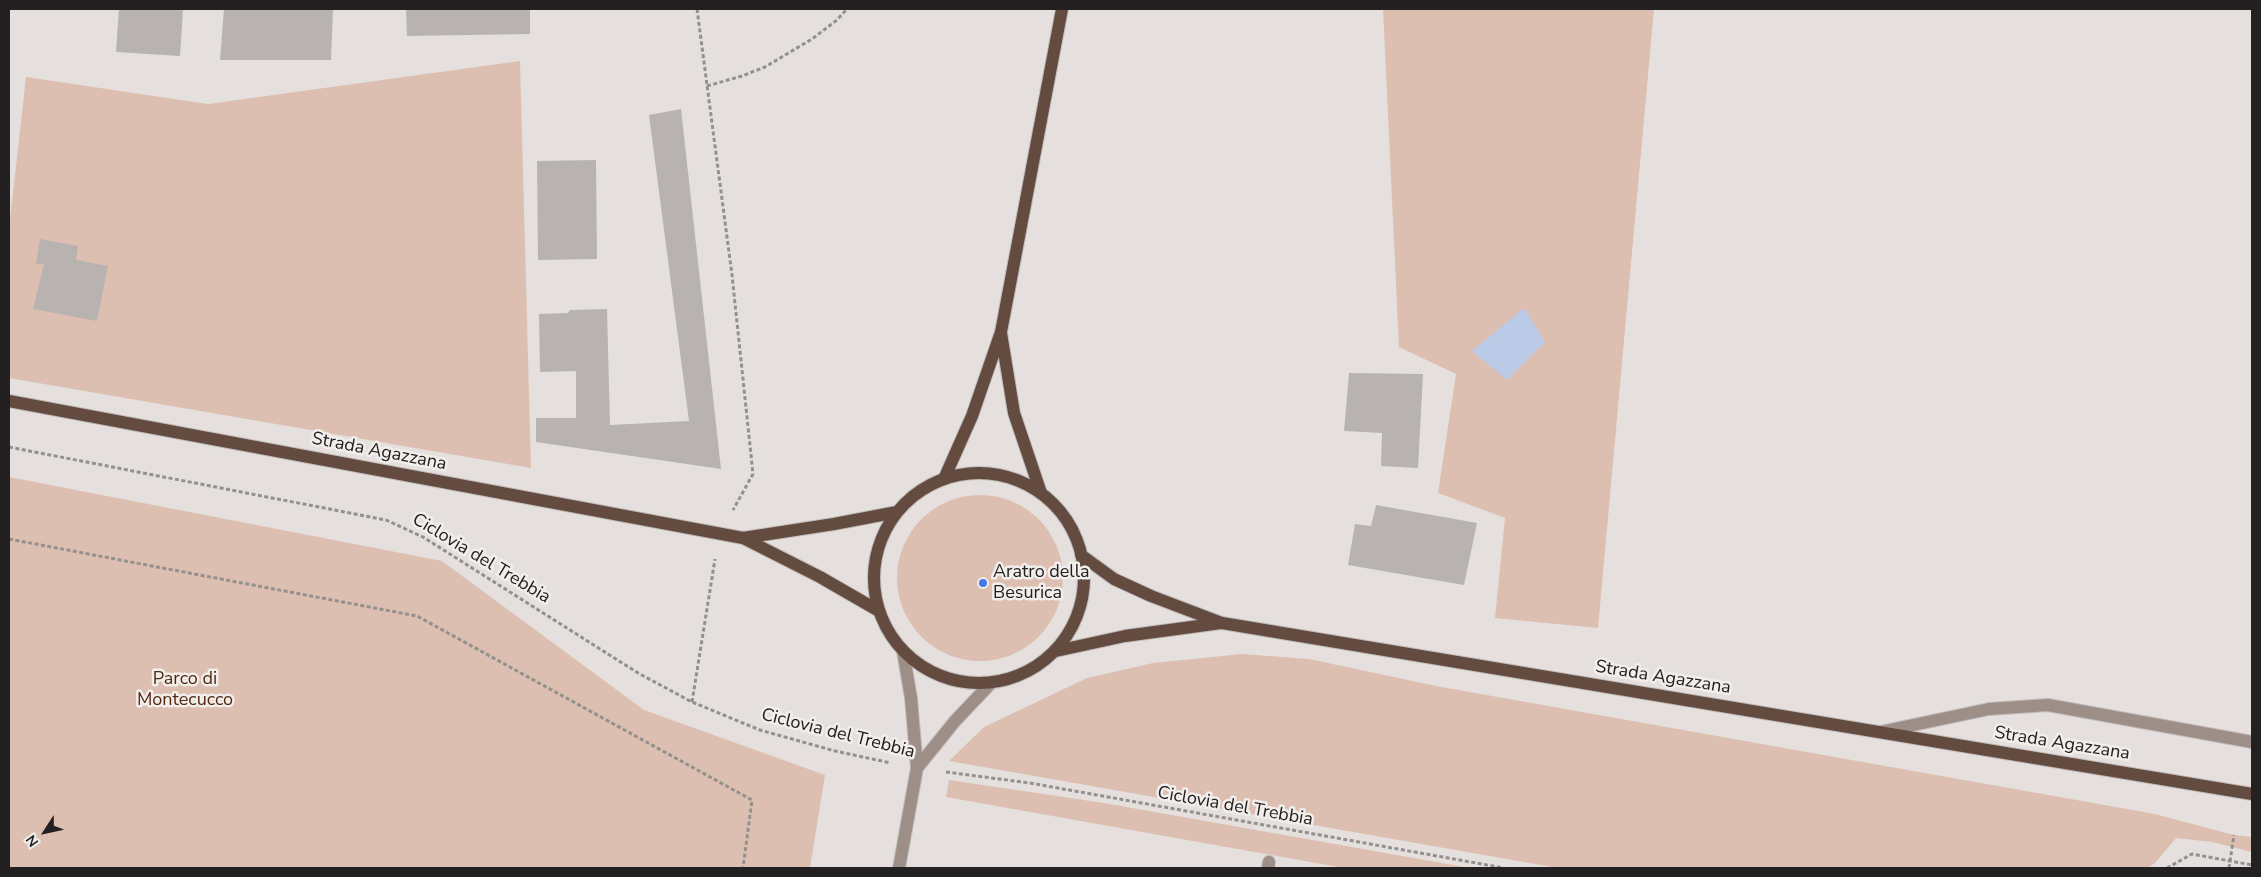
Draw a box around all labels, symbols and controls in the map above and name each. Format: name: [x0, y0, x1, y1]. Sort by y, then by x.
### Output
street label: Strada Agazzana: [310, 428, 448, 476]
street label: Ciclovia del Trebbia: [408, 509, 554, 609]
place label: Aratro della Besurica: [993, 562, 1090, 604]
marker: Aratro della Besurica: [977, 577, 989, 589]
street label: Strada Agazzana: [1594, 657, 1732, 699]
park label: Parco di Montecucco: [137, 669, 233, 712]
street label: Ciclovia del Trebbia: [759, 704, 917, 764]
street label: Strada Agazzana: [1993, 723, 2131, 765]
street label: Ciclovia del Trebbia: [1156, 783, 1314, 831]
north arrow: [20, 807, 70, 857]
text: N: [22, 831, 43, 851]

